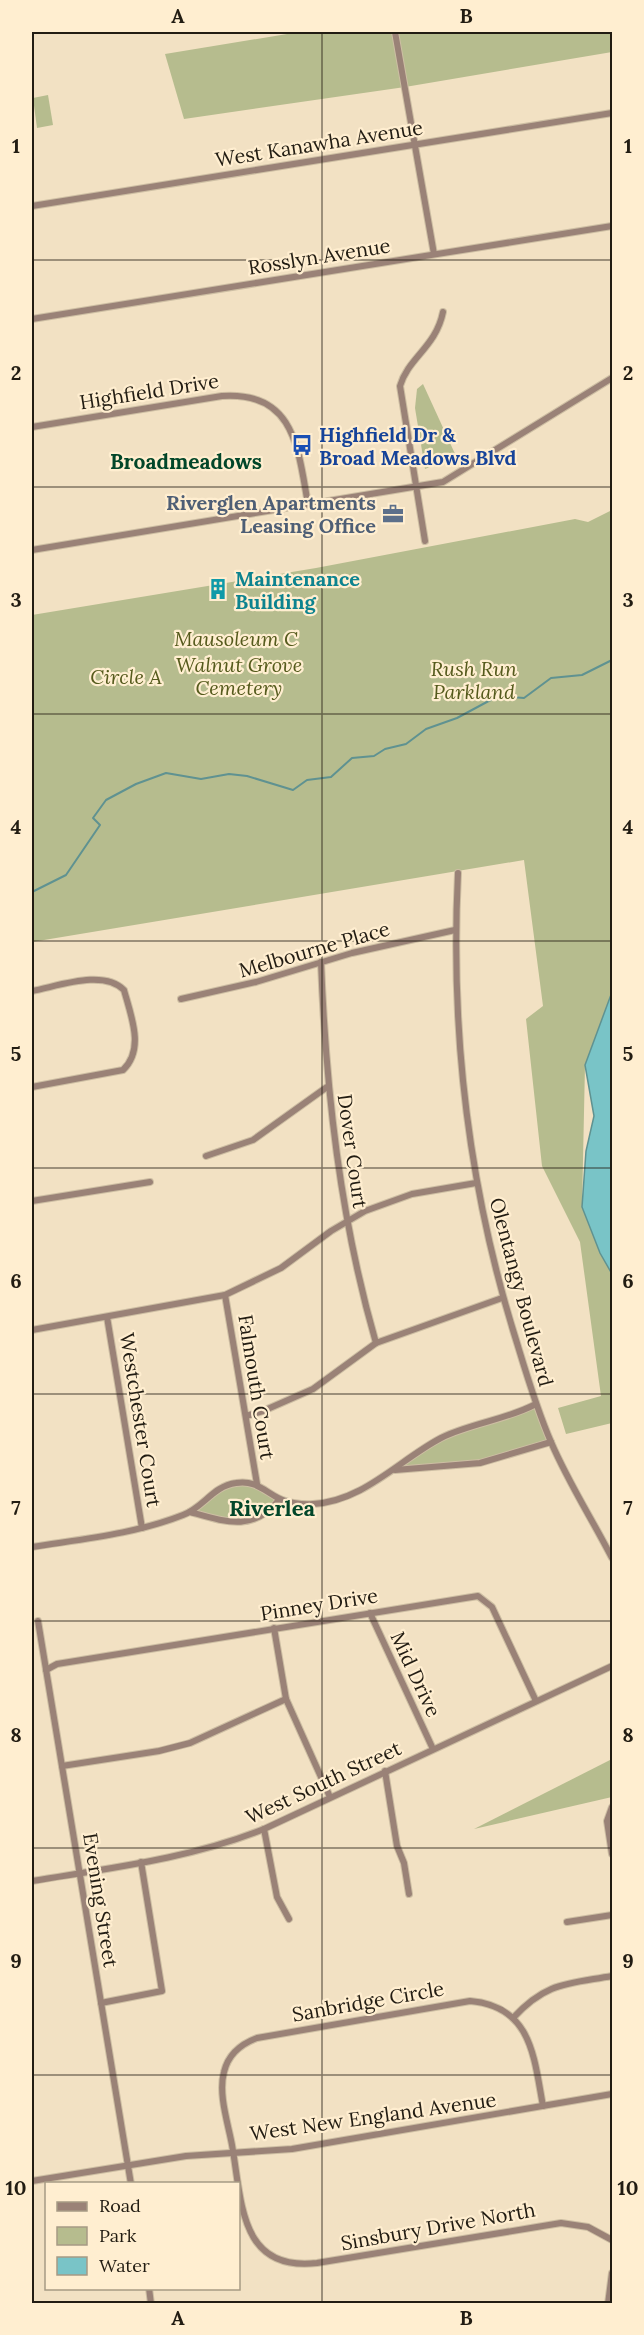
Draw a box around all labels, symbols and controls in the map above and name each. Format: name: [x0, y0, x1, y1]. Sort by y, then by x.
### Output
text: A: [171, 3, 185, 28]
text: B: [459, 3, 473, 28]
street label: West Kanawha Avenue: [213, 114, 425, 172]
text: 1: [12, 133, 20, 158]
text: 1: [624, 133, 632, 158]
street label: Rosslyn Avenue: [246, 232, 392, 280]
text: 2: [11, 360, 21, 385]
text: 2: [623, 360, 633, 385]
street label: Highfield Drive: [78, 368, 221, 414]
place label: Highfield Dr & Broad Meadows Blvd: [319, 422, 517, 470]
bus stop icon: Highfield Dr & Broad Meadows Blvd: [290, 433, 314, 457]
district label: Broadmeadows: [110, 448, 262, 475]
place label: Riverglen Apartments Leasing Office: [166, 490, 376, 538]
office icon: Riverglen Apartments Leasing Office: [381, 502, 405, 526]
place label: Maintenance Building: [235, 566, 360, 614]
building icon: Maintenance Building: [206, 577, 230, 601]
text: 3: [10, 587, 22, 612]
text: 3: [622, 587, 634, 612]
park label: Mausoleum C: [174, 626, 298, 651]
park label: Walnut Grove Cemetery: [176, 652, 302, 700]
park label: Rush Run Parkland: [431, 656, 518, 704]
park label: Circle A: [90, 664, 162, 689]
text: 4: [11, 814, 22, 839]
text: 4: [623, 814, 634, 839]
street label: Melbourne Place: [236, 915, 392, 982]
text: 5: [11, 1041, 22, 1066]
text: 5: [623, 1041, 634, 1066]
street label: Dover Court: [333, 1092, 373, 1210]
street label: Olentangy Boulevard: [485, 1195, 559, 1389]
text: 6: [10, 1268, 22, 1293]
text: 6: [622, 1268, 634, 1293]
street label: Falmouth Court: [233, 1313, 281, 1462]
street label: Westchester Court: [115, 1331, 167, 1509]
district label: Riverlea: [229, 1494, 316, 1522]
text: 7: [11, 1495, 21, 1520]
text: 7: [623, 1495, 633, 1520]
street label: Pinney Drive: [258, 1582, 380, 1626]
street label: Mid Drive: [385, 1627, 447, 1721]
text: 8: [10, 1722, 22, 1747]
text: 8: [622, 1722, 634, 1747]
street label: West South Street: [241, 1735, 405, 1829]
street label: Evening Street: [78, 1831, 124, 1969]
text: 9: [10, 1948, 22, 1973]
text: 9: [622, 1948, 634, 1973]
street label: Sanbridge Circle: [290, 1975, 446, 2027]
street label: West New England Avenue: [248, 2086, 498, 2146]
text: 10: [6, 2175, 26, 2200]
text: 10: [618, 2175, 638, 2200]
legend: [45, 2182, 240, 2290]
text: Road: [99, 2194, 141, 2217]
street label: Sinsbury Drive North: [339, 2197, 537, 2255]
text: Park: [99, 2224, 137, 2247]
text: Water: [99, 2254, 150, 2277]
text: A: [171, 2305, 185, 2330]
text: B: [459, 2305, 473, 2330]

